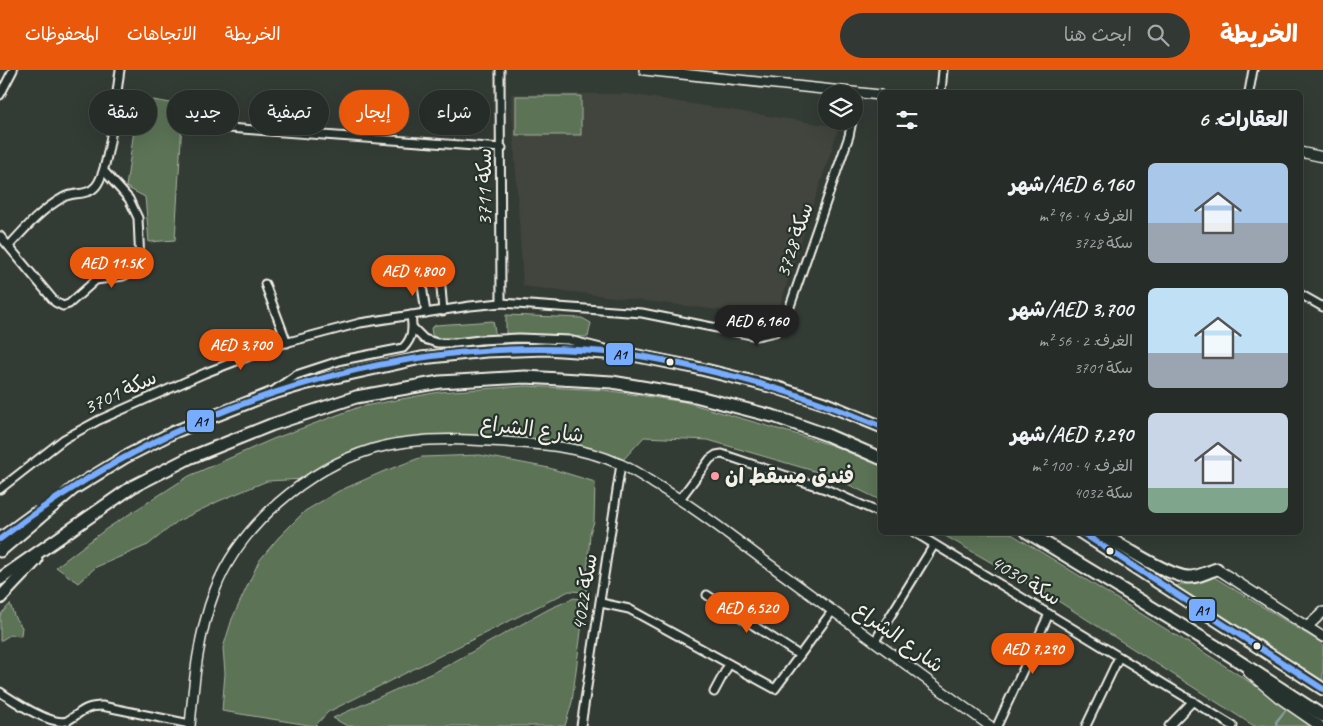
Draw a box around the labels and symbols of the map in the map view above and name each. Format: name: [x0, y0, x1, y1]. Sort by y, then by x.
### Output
street label: سكة 3711: [471, 148, 497, 226]
street label: سكة 3728: [769, 199, 819, 281]
pin: AED 11.5K: [55, 246, 169, 289]
pin: AED 4,800: [356, 254, 470, 297]
pin: AED 6,160: [700, 304, 814, 347]
pin: AED 3,700: [184, 328, 298, 371]
line badge: A1: [605, 342, 634, 366]
text: A1: [613, 346, 628, 363]
unlabelled marker: [665, 357, 675, 367]
street label: سكة 3701: [79, 364, 161, 420]
line badge: A1: [186, 409, 215, 433]
street label: شارع الشراع: [478, 410, 585, 450]
text: A1: [194, 413, 209, 430]
place label: فندق مسقط ان: [725, 463, 854, 489]
marker: فندق مسقط ان: [709, 470, 721, 482]
unlabelled marker: [1105, 546, 1115, 556]
street label: سكة 4030: [986, 549, 1066, 611]
street label: سكة 4022: [565, 551, 603, 633]
pin: AED 6,520: [690, 592, 804, 634]
street label: شارع الشراع: [848, 596, 949, 680]
line badge: A1: [1188, 598, 1216, 622]
text: A1: [1195, 602, 1210, 619]
pin: AED 7,290: [976, 632, 1090, 675]
unlabelled marker: [1252, 641, 1262, 651]

